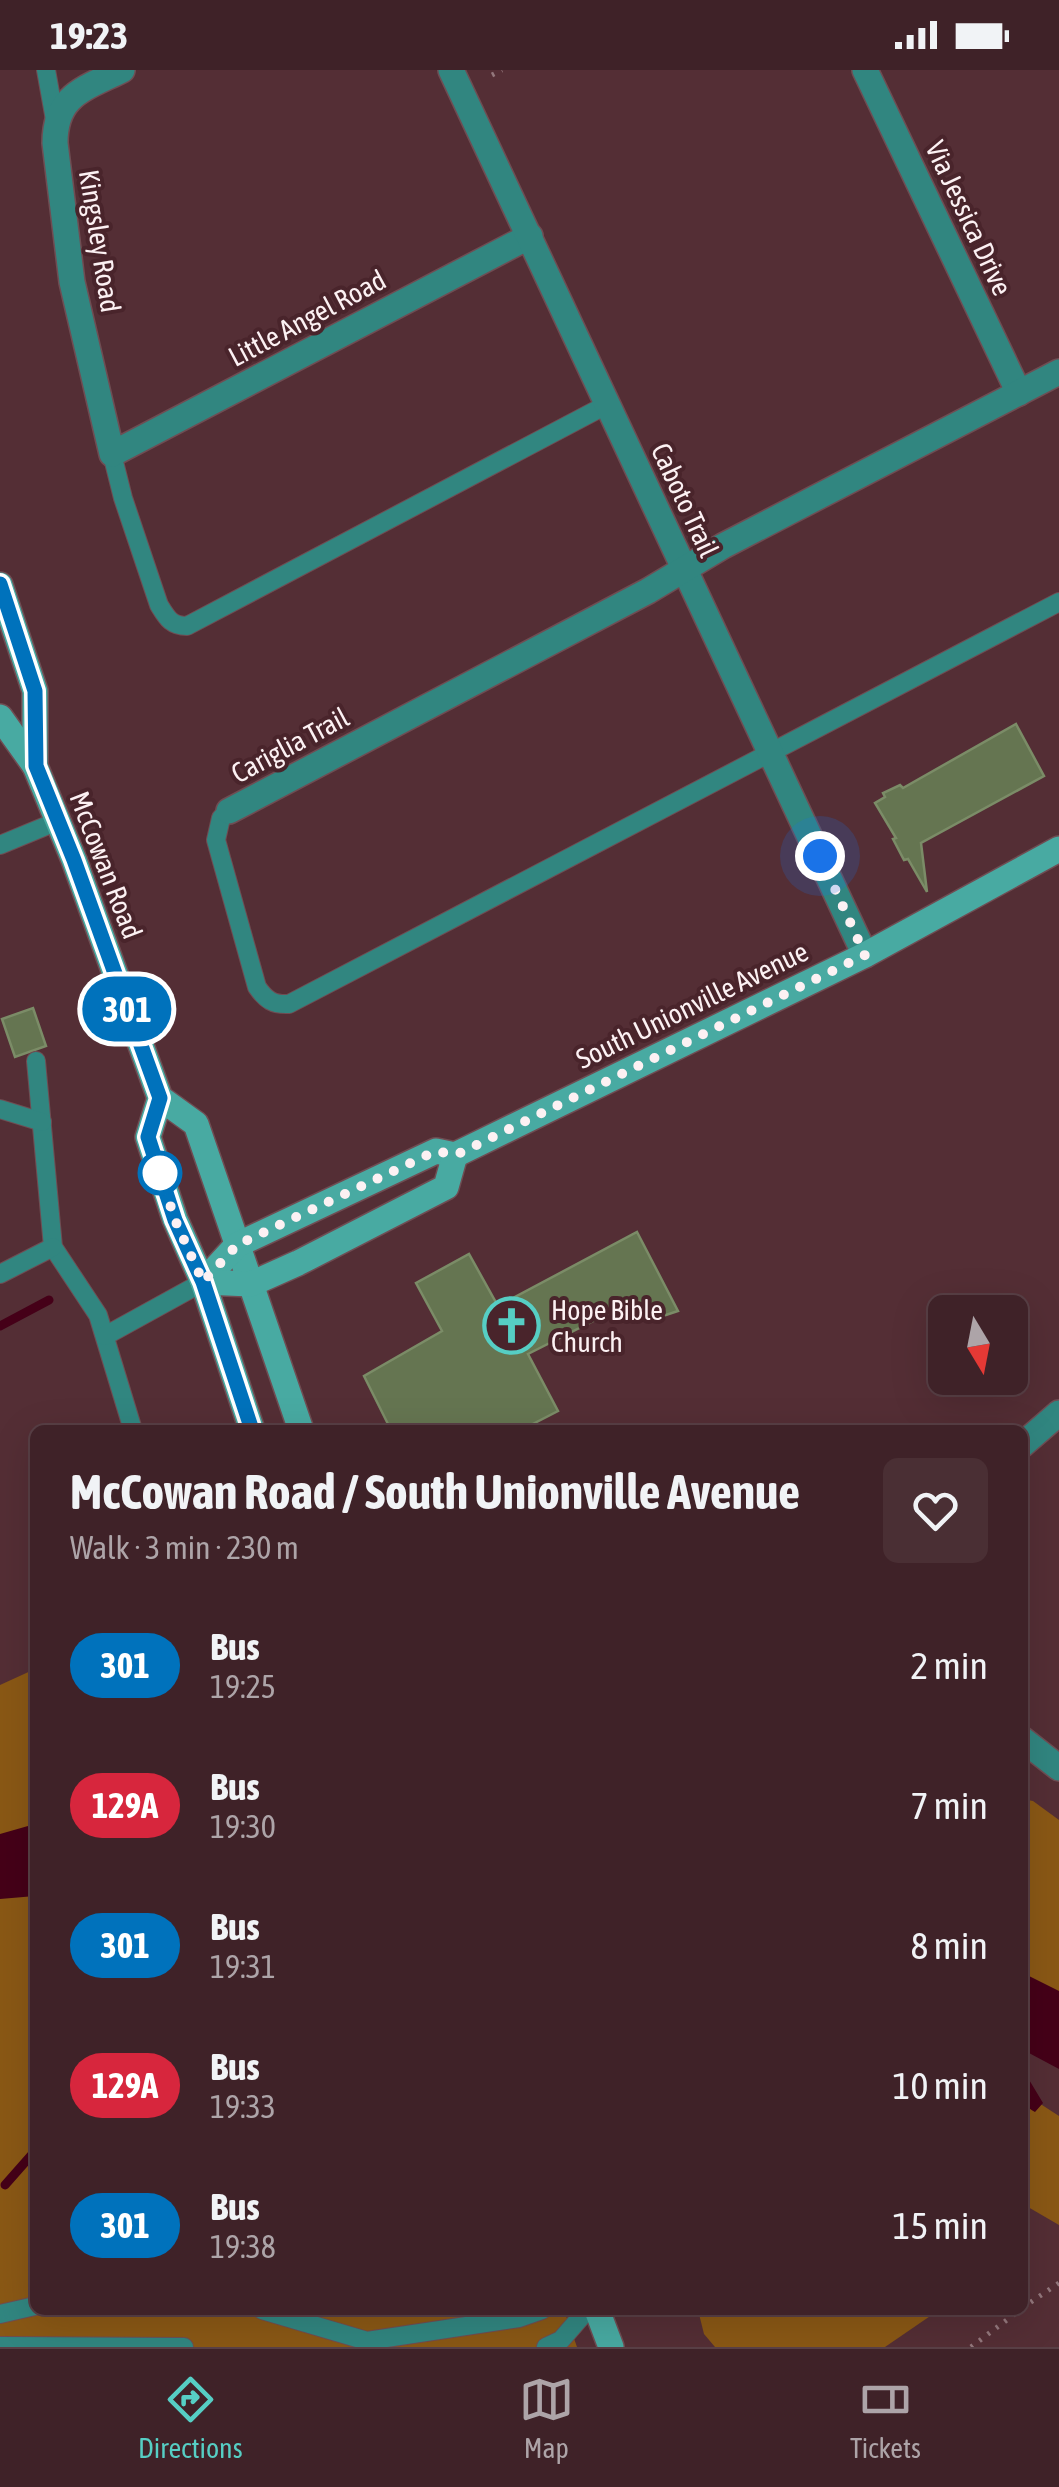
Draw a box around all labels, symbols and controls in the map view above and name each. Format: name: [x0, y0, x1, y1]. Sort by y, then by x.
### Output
text: 19:23: [50, 14, 128, 57]
street label: Via Jessica Drive: [919, 136, 1019, 300]
street label: Kingsley Road: [73, 167, 127, 315]
street label: Little Angel Road: [223, 263, 391, 373]
street label: Caboto Trail: [645, 438, 726, 563]
street label: Cariglia Trail: [226, 700, 355, 789]
street label: McCowan Road: [63, 787, 149, 943]
your location: [795, 831, 845, 881]
street label: South Unionville Avenue: [571, 935, 813, 1075]
line badge: 301: [70, 976, 184, 1042]
text: 301: [102, 989, 152, 1029]
unlabelled marker: [139, 1152, 181, 1194]
place label: Hope Bible Church: [551, 1294, 663, 1358]
north arrow: [928, 1295, 1028, 1395]
map controls: [928, 1295, 1028, 1395]
church icon: Hope Bible Church: [482, 1296, 542, 1356]
button: heart: [883, 1458, 988, 1563]
text: McCowan Road / South Unionville Avenue: [70, 1464, 800, 1519]
text: Walk · 3 min · 230 m: [70, 1529, 299, 1566]
text: Bus: [210, 1625, 260, 1668]
text: 2 min: [910, 1644, 988, 1687]
text: 301: [100, 1645, 150, 1685]
text: 19:25: [210, 1668, 276, 1705]
text: Bus: [210, 1765, 260, 1808]
text: 7 min: [910, 1784, 988, 1827]
text: 129A: [92, 1785, 158, 1825]
text: 19:30: [210, 1808, 276, 1845]
text: Bus: [210, 1905, 260, 1948]
text: 8 min: [910, 1924, 988, 1967]
text: 301: [100, 1925, 150, 1965]
text: 19:31: [210, 1948, 276, 1985]
text: Bus: [210, 2045, 260, 2088]
text: 10 min: [893, 2064, 988, 2107]
text: 129A: [92, 2065, 158, 2105]
text: 19:33: [210, 2088, 276, 2125]
text: Bus: [210, 2185, 260, 2228]
text: 15 min: [893, 2204, 988, 2247]
text: 301: [100, 2205, 150, 2245]
text: 19:38: [210, 2228, 276, 2265]
tab: Directions: [138, 2372, 243, 2464]
tab: Map: [519, 2372, 574, 2464]
tab: Tickets: [850, 2372, 921, 2464]

